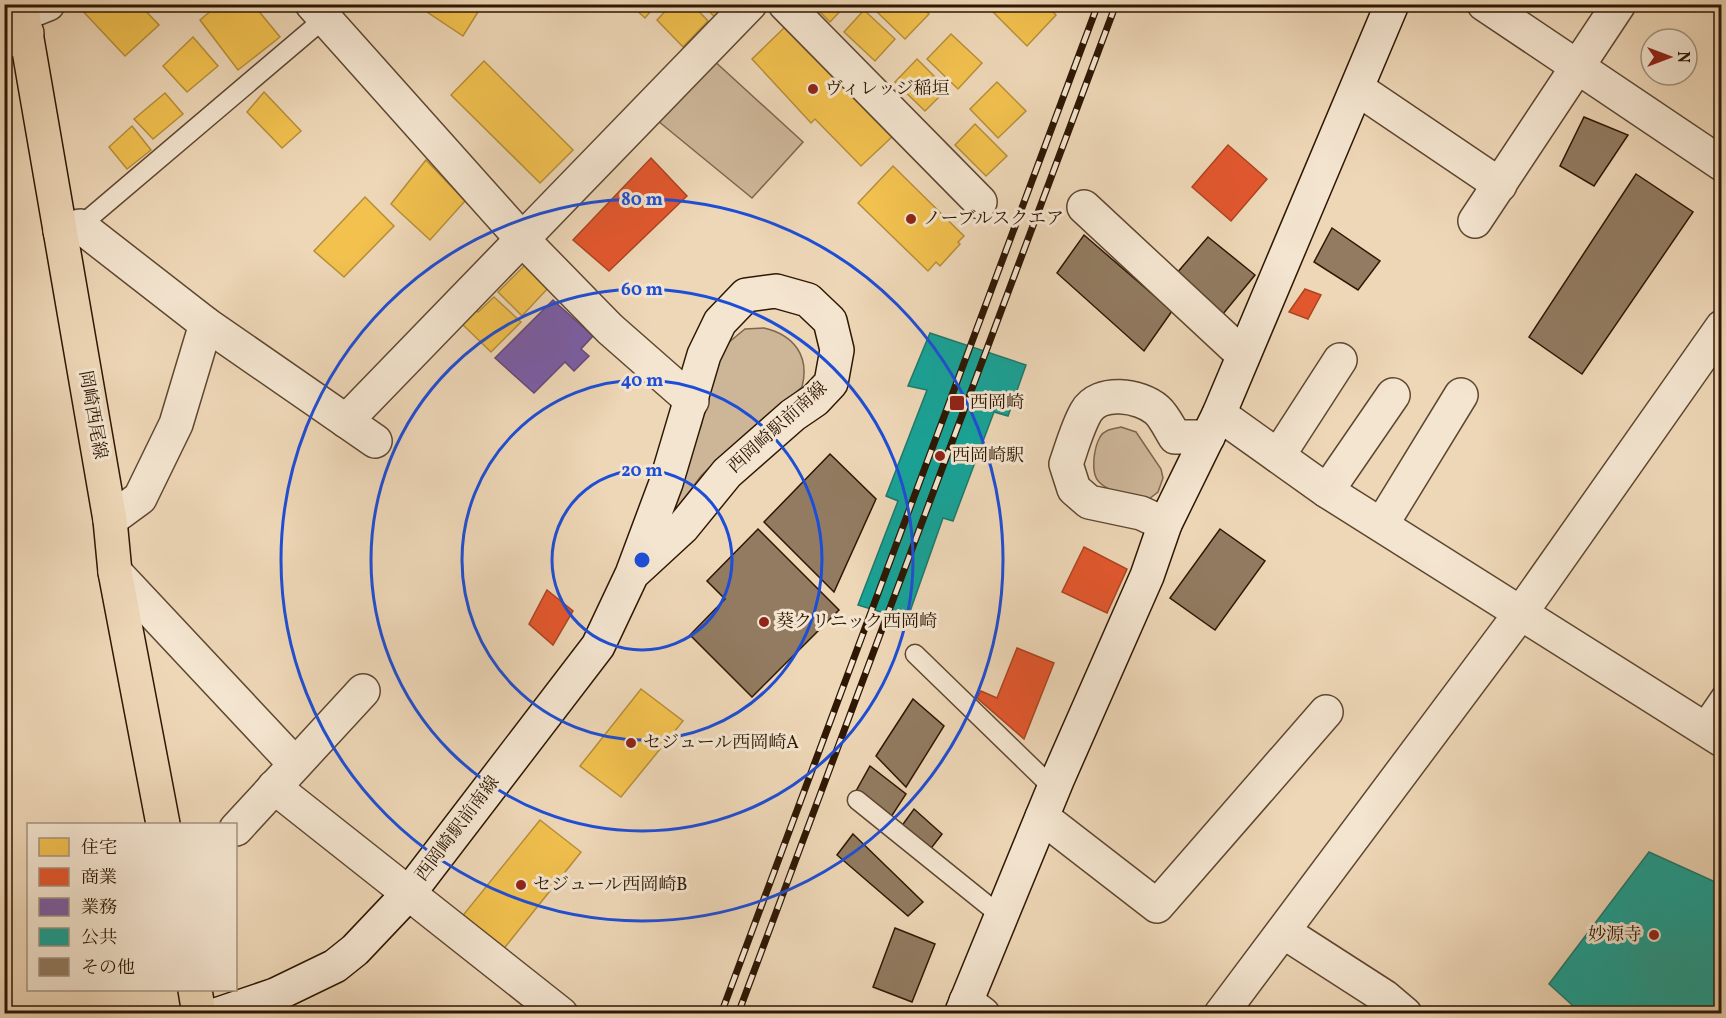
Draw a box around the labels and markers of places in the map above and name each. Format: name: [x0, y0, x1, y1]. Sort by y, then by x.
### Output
place label: ヴィレッジ稲垣: [825, 77, 950, 102]
marker: ヴィレッジ稲垣: [806, 82, 820, 96]
place label: ノーブルスクエア: [923, 207, 1064, 232]
marker: ノーブルスクエア: [904, 212, 918, 226]
place label: 西岡崎: [970, 391, 1024, 416]
marker: 西岡崎: [948, 394, 966, 412]
place label: 西岡崎駅: [952, 444, 1024, 469]
marker: 西岡崎駅: [933, 449, 947, 463]
centre of rings: [632, 550, 652, 570]
place label: 葵クリニック西岡崎: [776, 610, 937, 635]
marker: 葵クリニック西岡崎: [757, 615, 771, 629]
place label: セジュール西岡崎A: [643, 731, 799, 756]
marker: セジュール西岡崎A: [624, 736, 638, 750]
place label: セジュール西岡崎B: [533, 873, 688, 898]
marker: セジュール西岡崎B: [514, 878, 528, 892]
place label: 妙源寺: [1588, 923, 1642, 948]
marker: 妙源寺: [1647, 928, 1661, 942]

